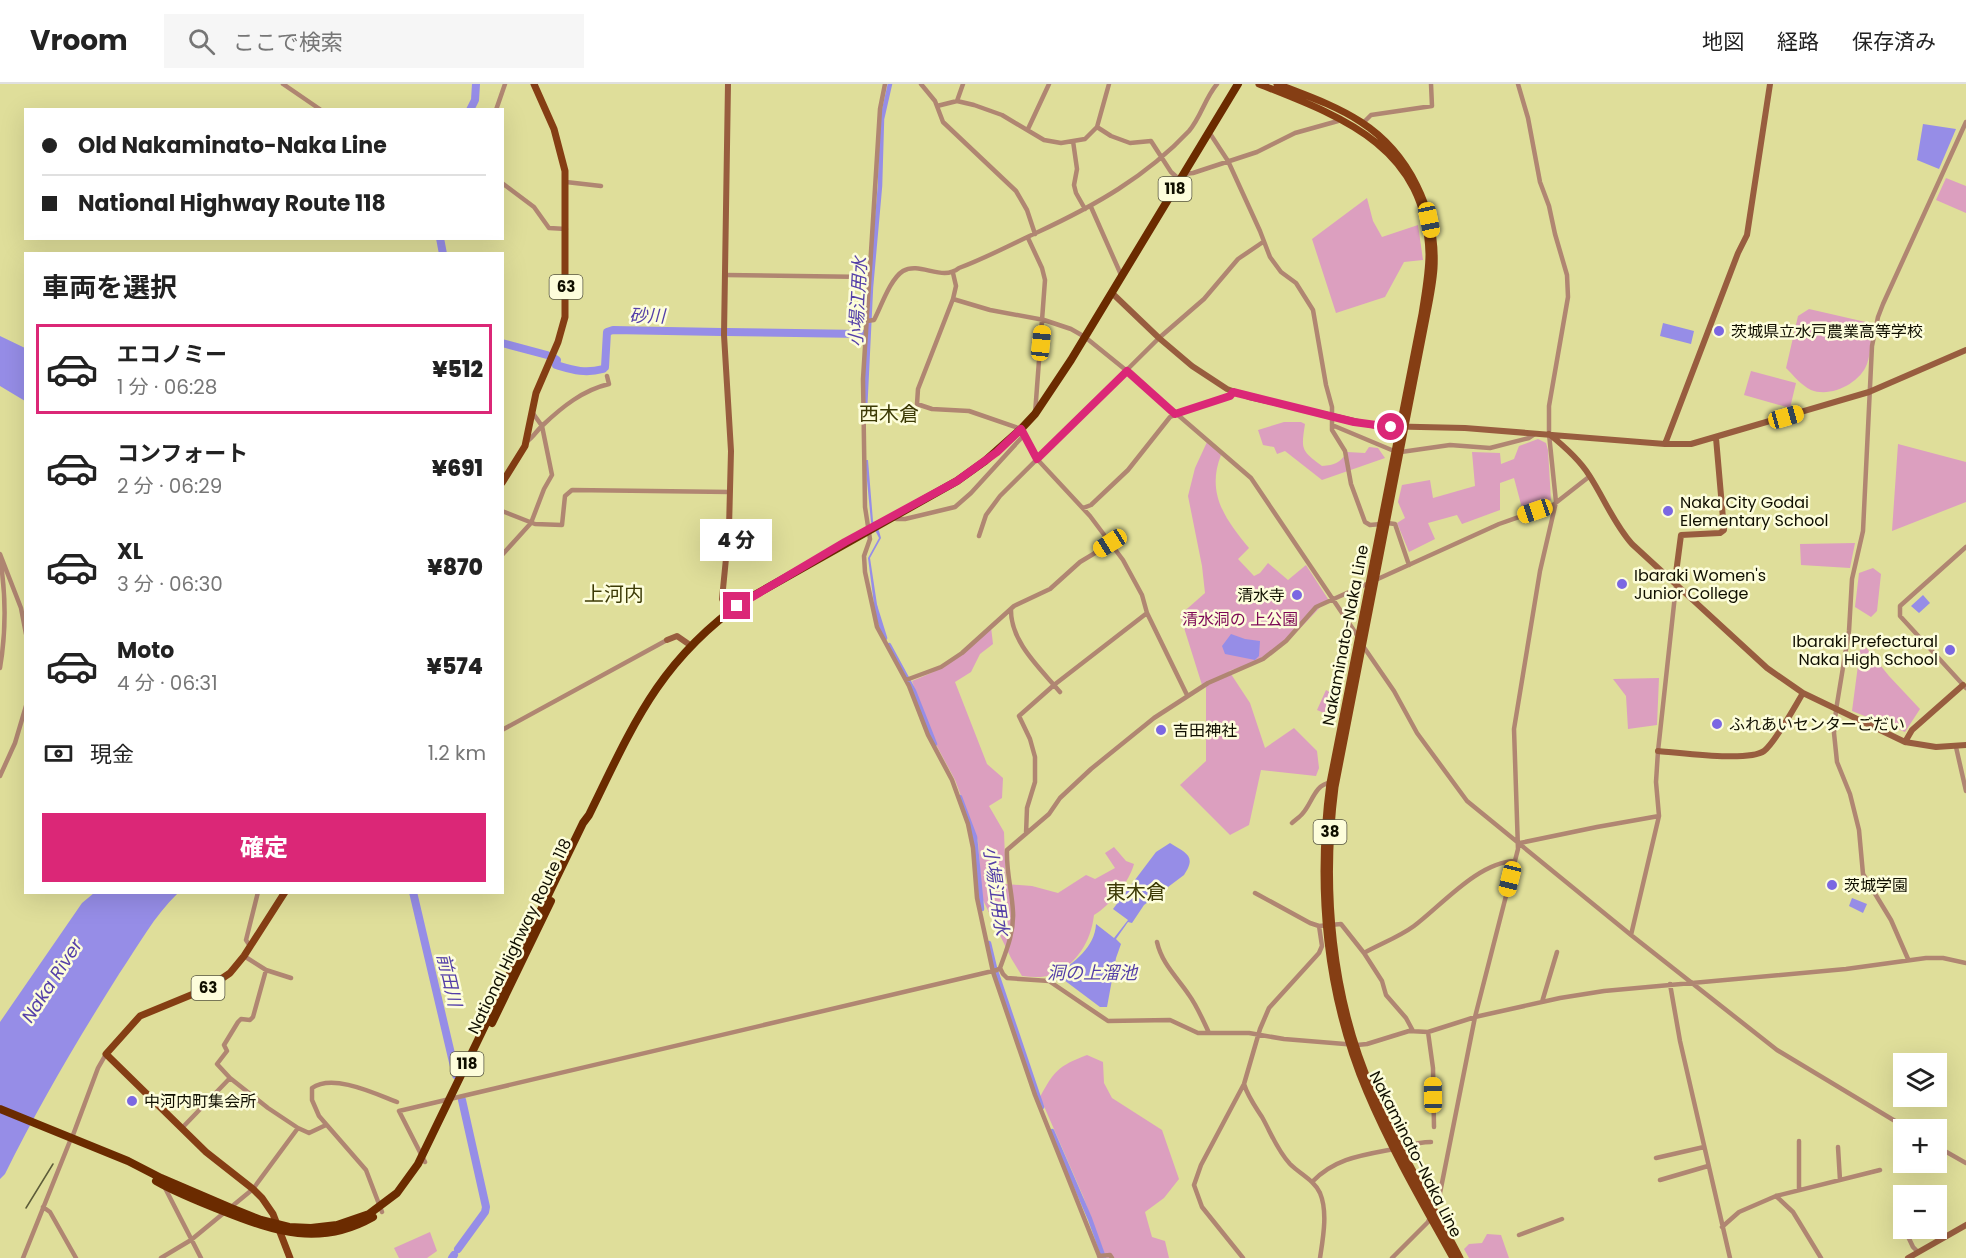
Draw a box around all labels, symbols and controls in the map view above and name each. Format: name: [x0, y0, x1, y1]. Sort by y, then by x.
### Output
search box: [164, 14, 584, 68]
text: Vroom: [30, 21, 128, 60]
icon: search: [185, 25, 218, 58]
text: ここで検索: [233, 27, 343, 58]
text: 地図: [1702, 27, 1744, 56]
text: 経路: [1777, 27, 1819, 56]
text: 保存済み: [1852, 27, 1936, 56]
text: Old Nakaminato-Naka Line: [78, 130, 387, 161]
road number: 118: [1158, 177, 1192, 201]
text: National Highway Route 118: [78, 188, 386, 219]
car: [1416, 201, 1442, 239]
water label: 小場江用水: [843, 254, 872, 348]
text: 車両を選択: [42, 269, 177, 306]
road number: 63: [550, 275, 582, 299]
water label: 砂川: [629, 303, 667, 328]
place label: 茨城県立水戸農業高等学校: [1731, 320, 1923, 343]
car: [1030, 324, 1052, 362]
marker: 茨城県立水戸農業高等学校: [1712, 324, 1726, 338]
text: エコノミー: [117, 339, 227, 370]
icon: car: [45, 342, 99, 396]
text: ¥512: [432, 354, 483, 385]
text: 1 分 · 06:28: [117, 373, 217, 401]
district label: 西木倉: [859, 400, 919, 428]
car: [1766, 403, 1806, 431]
route start: [1377, 413, 1404, 440]
text: コンフォート: [117, 438, 248, 469]
icon: car: [45, 441, 99, 495]
text: ¥691: [432, 453, 483, 484]
text: 2 分 · 06:29: [117, 472, 222, 500]
place label: Naka City Godai Elementary School: [1680, 491, 1828, 532]
car: [1515, 497, 1555, 525]
marker: Naka City Godai Elementary School: [1661, 504, 1675, 518]
callout: 4 分: [701, 519, 773, 561]
text: 4 分: [717, 526, 755, 554]
car: [1090, 526, 1130, 560]
text: XL: [117, 536, 143, 567]
icon: car: [45, 540, 99, 594]
street label: Nakaminato-Naka Line: [1317, 543, 1374, 728]
text: ¥870: [427, 552, 483, 583]
place label: Ibaraki Women's Junior College: [1634, 564, 1766, 605]
text: 3 分 · 06:30: [117, 570, 223, 598]
marker: Ibaraki Women's Junior College: [1615, 577, 1629, 591]
district label: 上河内: [584, 580, 644, 608]
place label: 清水寺: [1237, 584, 1285, 607]
marker: 清水寺: [1290, 588, 1304, 602]
route end: [723, 592, 750, 619]
park label: 清水洞の 上公園: [1182, 608, 1298, 631]
place label: Ibaraki Prefectural Naka High School: [1792, 630, 1938, 671]
text: Moto: [117, 635, 174, 666]
icon: car: [45, 639, 99, 693]
marker: Ibaraki Prefectural Naka High School: [1943, 643, 1957, 657]
text: ¥574: [426, 651, 483, 682]
text: 4 分 · 06:31: [117, 669, 218, 697]
place label: ふれあいセンターごだい: [1729, 713, 1905, 736]
marker: ふれあいセンターごだい: [1710, 717, 1724, 731]
place label: 吉田神社: [1173, 719, 1237, 742]
marker: 吉田神社: [1154, 723, 1168, 737]
icon: cash: [42, 737, 75, 770]
text: 現金: [90, 739, 134, 770]
text: 1.2 km: [428, 739, 486, 767]
button: 確定: [42, 813, 486, 882]
road number: 38: [1314, 820, 1346, 844]
street label: National Highway Route 118: [462, 834, 577, 1038]
water label: 小場江用水: [978, 845, 1015, 939]
car: [1497, 859, 1523, 899]
place label: 茨城学園: [1844, 874, 1908, 897]
district label: 東木倉: [1106, 878, 1166, 906]
marker: 茨城学園: [1825, 878, 1839, 892]
water label: Naka River: [15, 933, 89, 1027]
water label: 前田川: [431, 951, 468, 1011]
water label: 洞の上溜池: [1047, 960, 1139, 985]
road number: 63: [192, 976, 224, 1000]
road number: 118: [450, 1052, 484, 1076]
map controls: [1893, 1053, 1947, 1239]
button: layers: [1893, 1053, 1947, 1107]
street label: Nakaminato-Naka Line: [1364, 1067, 1468, 1241]
car: [1424, 1077, 1442, 1113]
place label: 中河内町集会所: [144, 1090, 256, 1113]
marker: 中河内町集会所: [125, 1094, 139, 1108]
button: +: [1893, 1119, 1947, 1173]
button: −: [1893, 1185, 1947, 1239]

